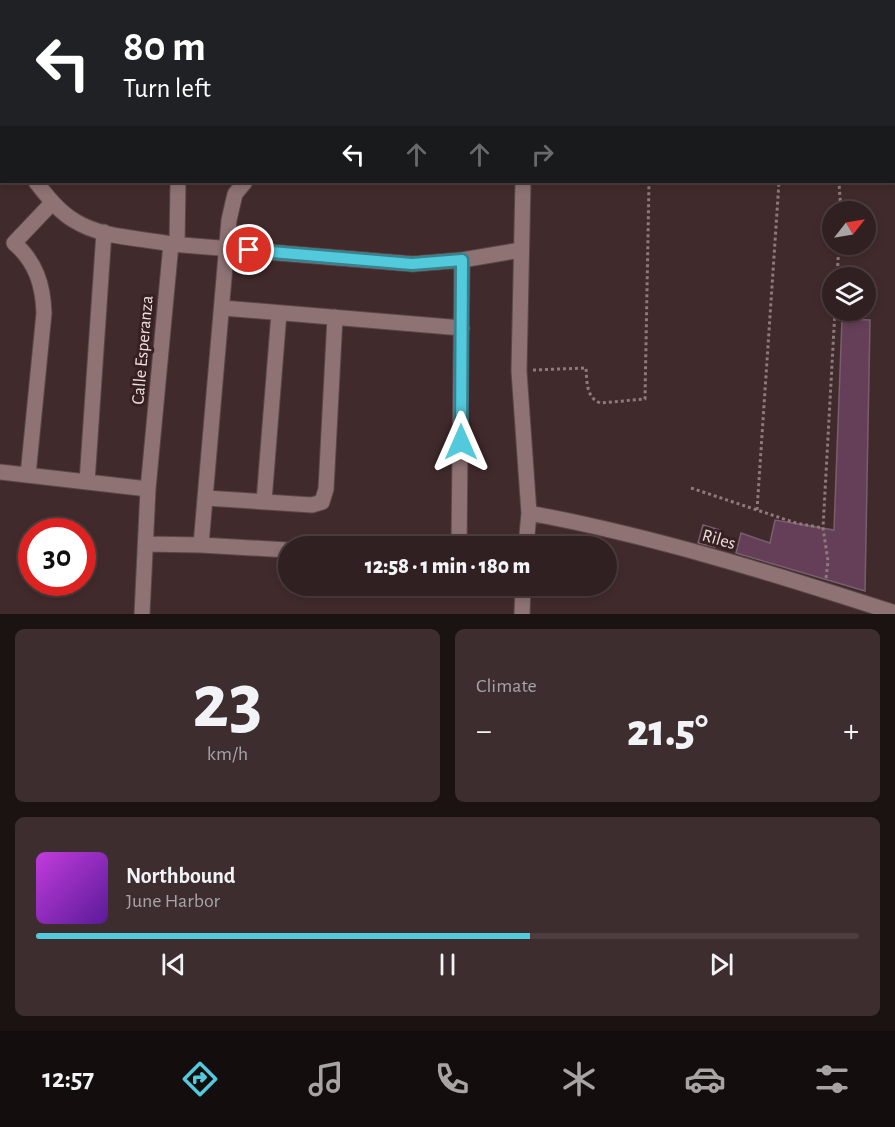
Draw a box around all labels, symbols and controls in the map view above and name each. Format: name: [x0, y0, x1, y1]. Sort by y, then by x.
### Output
icon: left: [24, 24, 102, 102]
text: 80 m: [123, 26, 206, 68]
text: Turn left: [123, 75, 211, 102]
icon: left: [337, 138, 370, 171]
icon: ahead: [400, 138, 433, 171]
icon: ahead: [463, 138, 496, 171]
icon: right: [526, 138, 559, 171]
north arrow: [822, 201, 876, 255]
map controls: [822, 201, 876, 321]
pin: [223, 224, 274, 275]
icon: arrive: [232, 233, 265, 266]
button: layers: [822, 267, 876, 321]
street label: Calle Esperanza: [129, 295, 157, 405]
position arrow: [429, 410, 493, 474]
speed limit sign: 30: [18, 518, 96, 596]
street label: Riles: [700, 527, 737, 553]
text: 12:58 · 1 min · 180 m: [365, 555, 530, 577]
text: 23: [192, 664, 263, 742]
text: Climate: [476, 676, 537, 696]
text: 21.5°: [627, 709, 708, 754]
text: −: [476, 715, 492, 748]
text: +: [843, 715, 859, 748]
text: km/h: [207, 744, 248, 764]
text: Northbound: [126, 865, 235, 887]
text: June Harbor: [126, 891, 220, 911]
icon: previous: [157, 948, 190, 981]
icon: pause: [431, 948, 464, 981]
icon: next: [705, 948, 738, 981]
icon: directions: [179, 1058, 221, 1100]
icon: music: [305, 1058, 347, 1100]
icon: phone: [431, 1058, 473, 1100]
icon: climate: [558, 1058, 600, 1100]
icon: car: [684, 1058, 726, 1100]
icon: filters: [811, 1058, 853, 1100]
text: 12:57: [42, 1065, 94, 1092]

